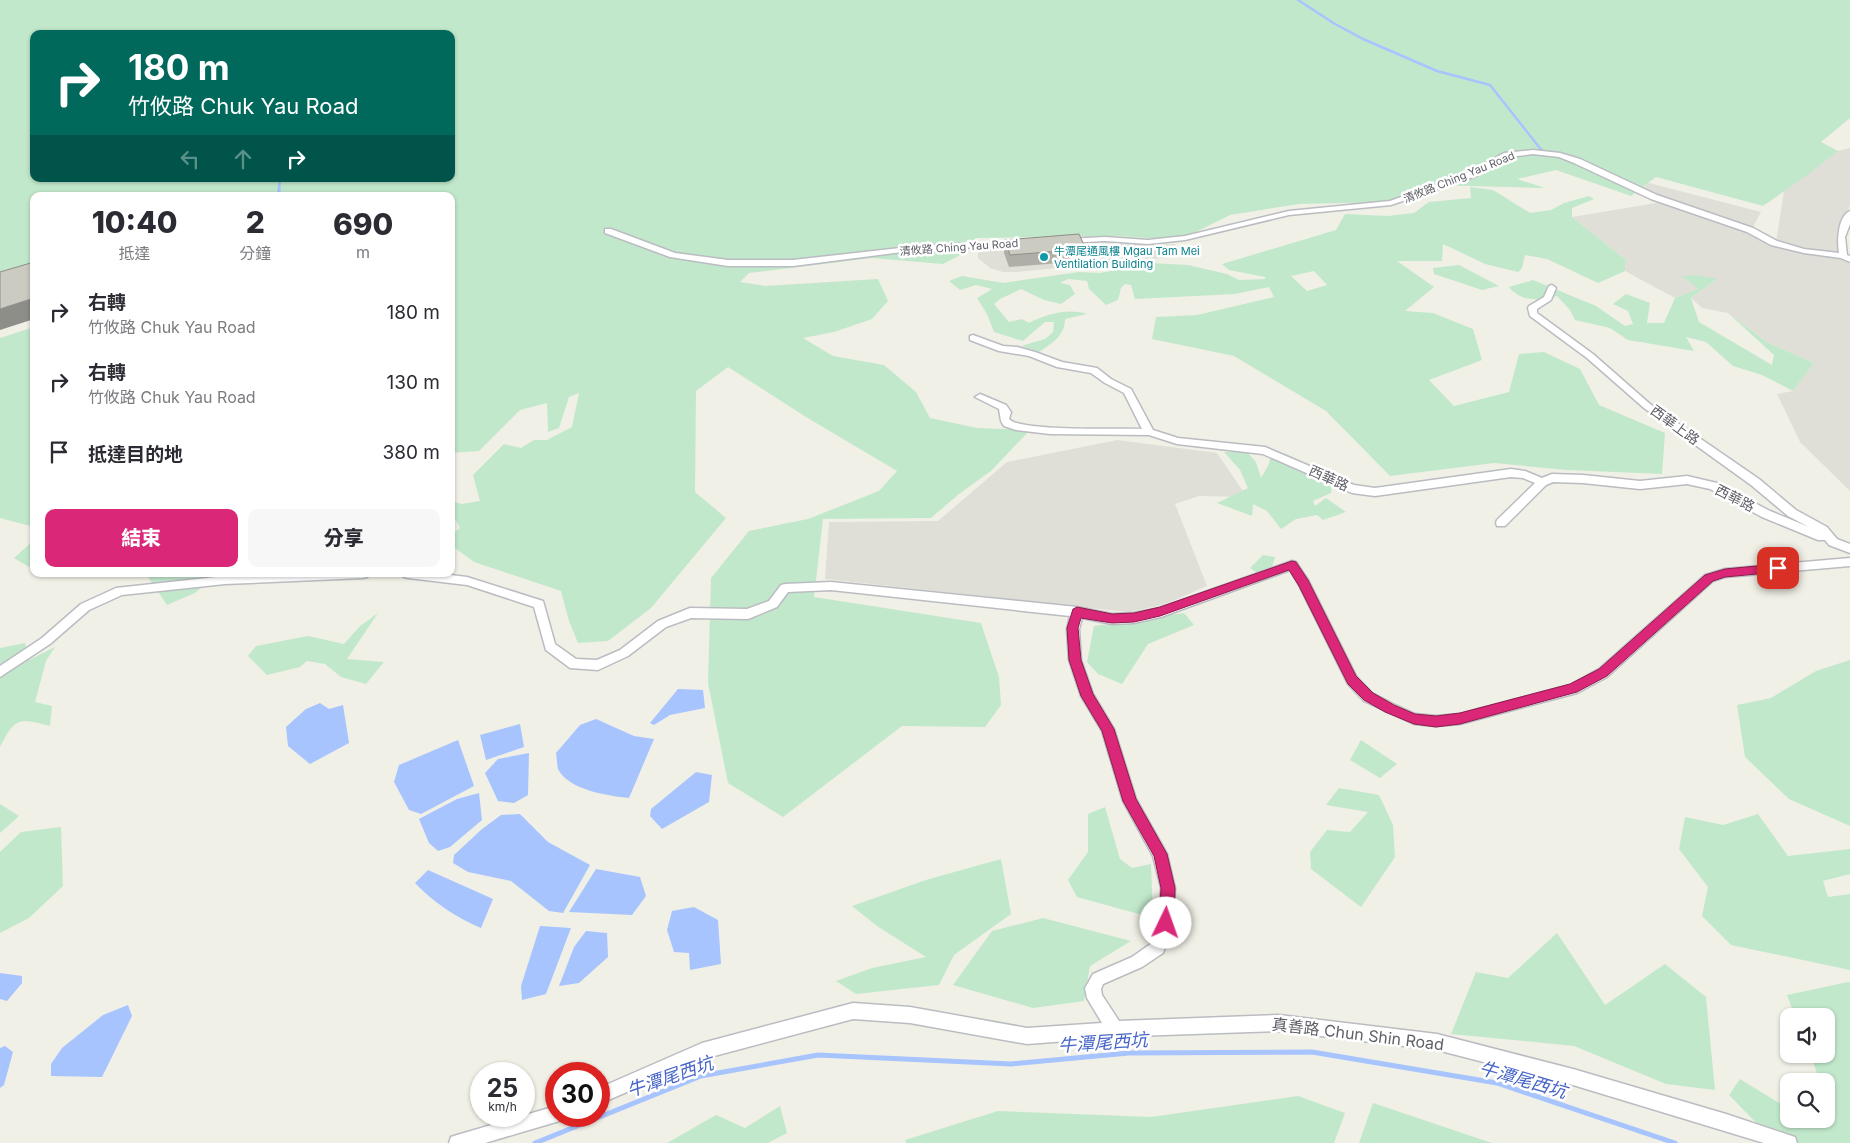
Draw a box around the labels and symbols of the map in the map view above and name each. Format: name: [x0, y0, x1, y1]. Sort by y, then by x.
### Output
street label: 清攸路 Ching Yau Road: [1401, 148, 1517, 206]
street label: 清攸路 Ching Yau Road: [899, 236, 1019, 258]
place label: 牛潭尾通風樓 Mgau Tam Mei Ventilation Building: [1054, 244, 1200, 271]
marker: 牛潭尾通風樓 Mgau Tam Mei Ventilation Building: [1038, 251, 1050, 263]
street label: 西華上路: [1648, 401, 1703, 448]
street label: 西華路: [1307, 461, 1352, 494]
street label: 西華路: [1713, 480, 1758, 515]
pin: [1757, 547, 1799, 589]
position arrow: [1139, 896, 1191, 948]
street label: 真善路 Chun Shin Road: [1271, 1014, 1445, 1054]
water label: 牛潭尾西坑: [1057, 1029, 1152, 1056]
water label: 牛潭尾西坑: [624, 1051, 719, 1101]
water label: 牛潭尾西坑: [1477, 1057, 1572, 1103]
speed limit sign: 30: [545, 1062, 610, 1127]

